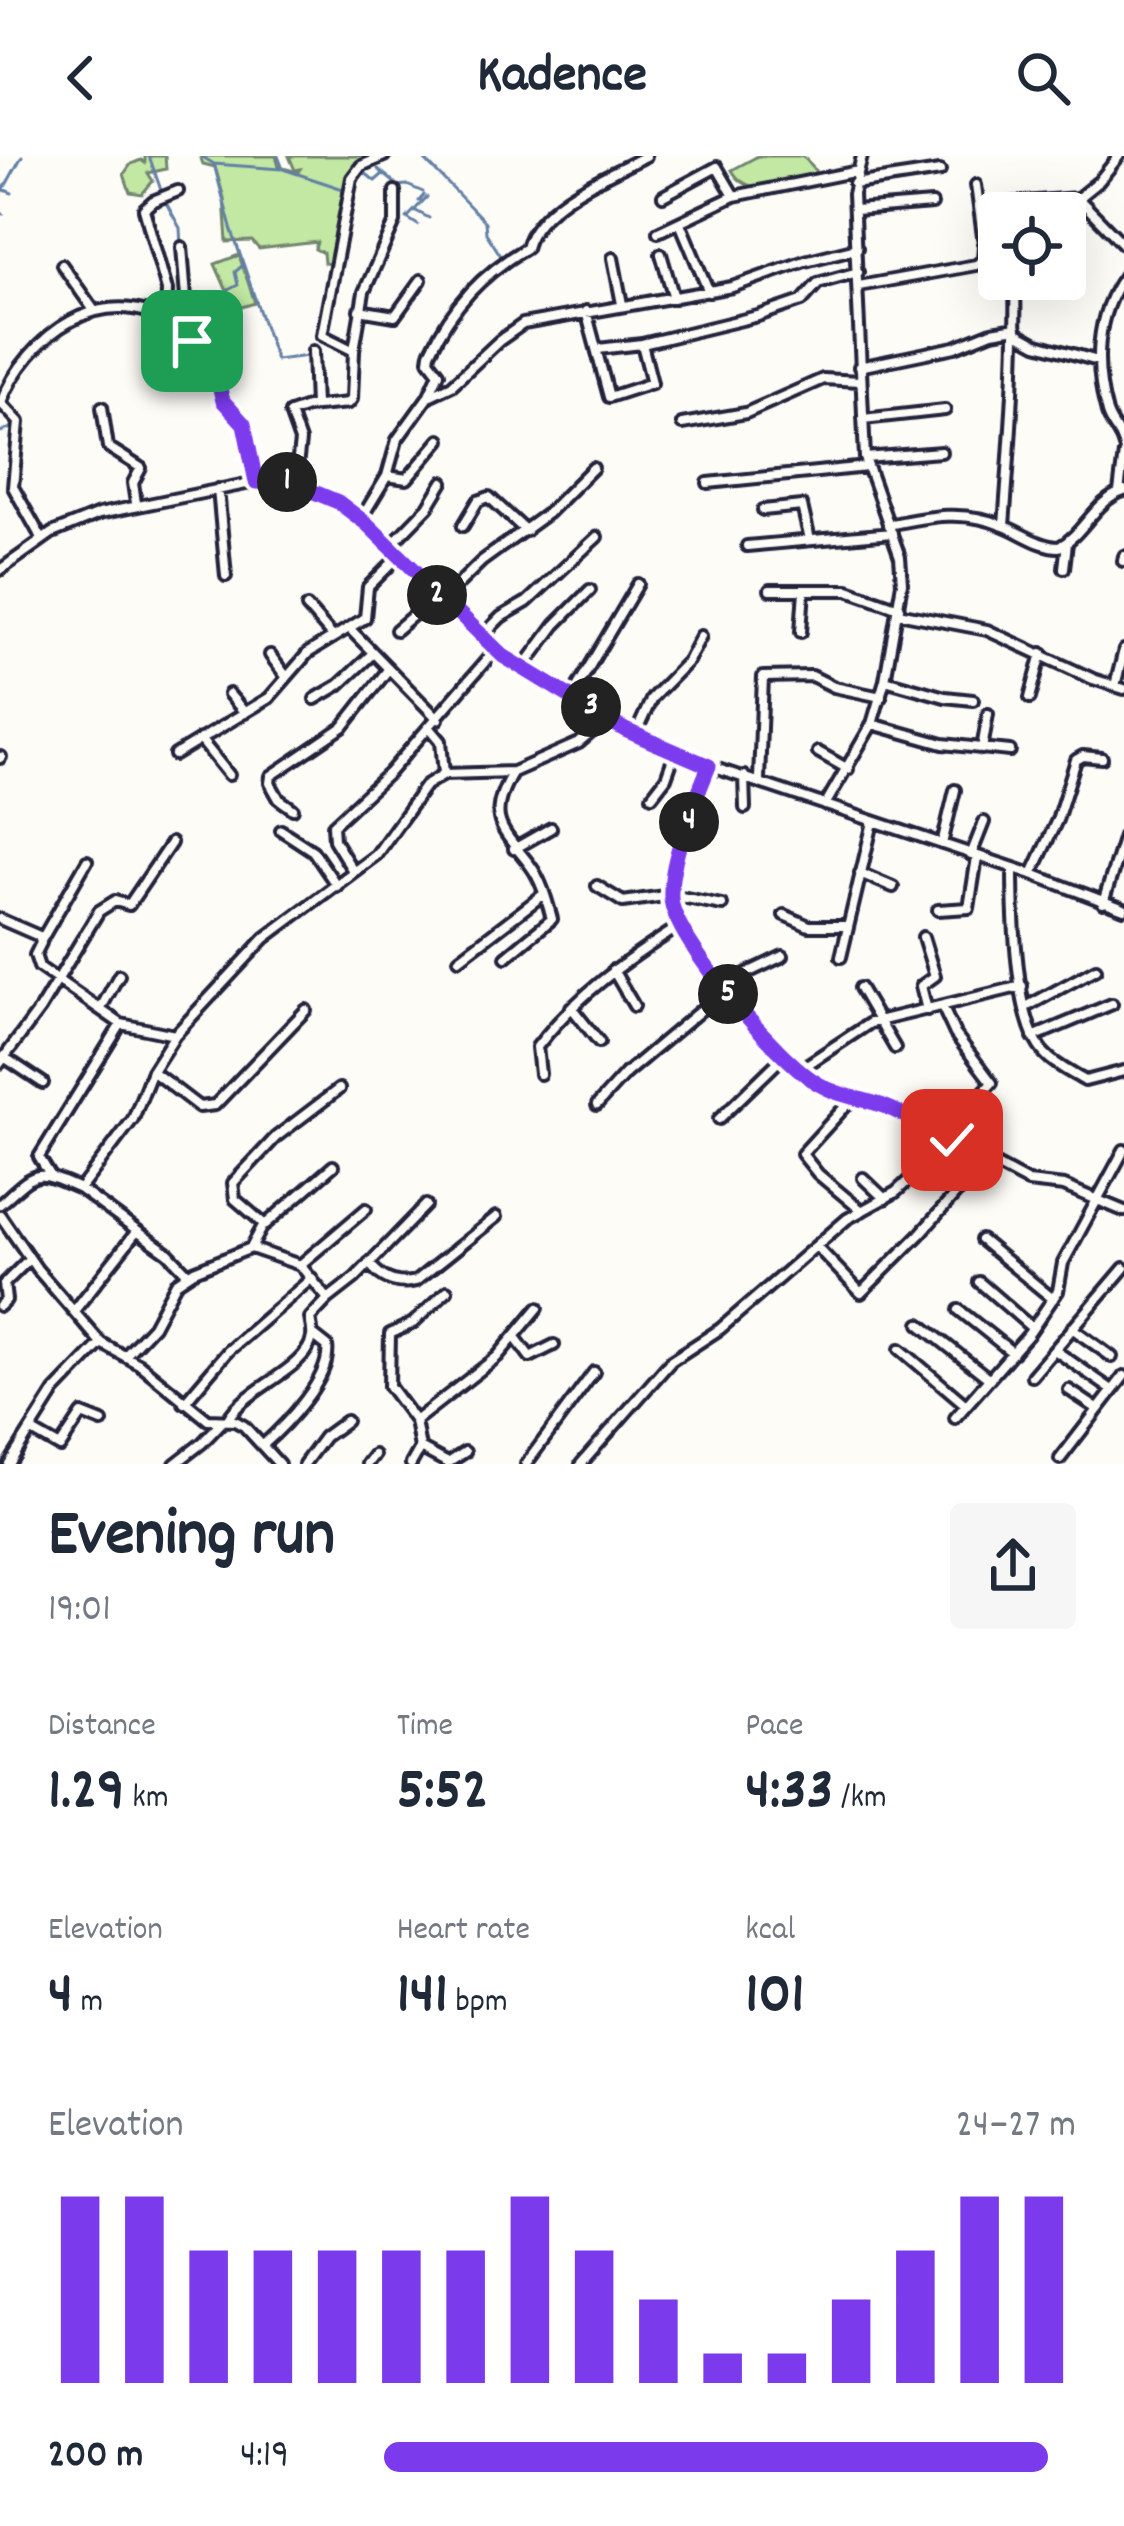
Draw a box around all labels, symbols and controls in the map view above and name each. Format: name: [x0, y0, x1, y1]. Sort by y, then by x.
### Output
text: Kadence: [477, 40, 647, 117]
icon: back: [48, 45, 114, 111]
icon: search: [1010, 45, 1076, 111]
map controls: [978, 192, 1086, 300]
button: locate: [978, 192, 1086, 300]
pin: [141, 290, 243, 392]
icon: arrive: [159, 308, 225, 374]
pin: 1: [257, 452, 317, 512]
text: 1: [283, 458, 291, 505]
pin: 2: [407, 565, 467, 625]
text: 2: [430, 571, 444, 618]
pin: 3: [561, 677, 621, 737]
text: 3: [584, 683, 598, 730]
pin: 4: [659, 792, 719, 852]
text: 4: [682, 798, 696, 845]
pin: 5: [698, 964, 758, 1024]
text: 5: [720, 970, 736, 1017]
pin: [901, 1089, 1003, 1191]
icon: check: [919, 1107, 985, 1173]
text: Evening run: [48, 1492, 335, 1586]
button: share: [950, 1503, 1076, 1629]
text: 19:01: [48, 1584, 111, 1639]
text: Distance: [48, 1704, 156, 1751]
text: Time: [397, 1704, 453, 1751]
text: Pace: [745, 1704, 804, 1751]
text: 1.29: [48, 1751, 125, 1837]
text: 5:52: [397, 1751, 488, 1837]
text: 4:33: [745, 1751, 833, 1837]
text: km: [125, 1776, 169, 1823]
text: /km: [833, 1776, 887, 1823]
text: Elevation: [48, 1908, 163, 1955]
text: Heart rate: [397, 1908, 530, 1955]
text: kcal: [745, 1908, 795, 1955]
text: 4: [48, 1955, 73, 2041]
text: 141: [397, 1955, 448, 2041]
text: 101: [745, 1955, 804, 2041]
text: m: [73, 1980, 103, 2027]
text: bpm: [448, 1980, 508, 2027]
text: Elevation: [48, 2100, 184, 2155]
text: 24–27 m: [956, 2100, 1076, 2155]
text: 200 m: [48, 2430, 143, 2485]
text: 4:19: [240, 2430, 289, 2485]

